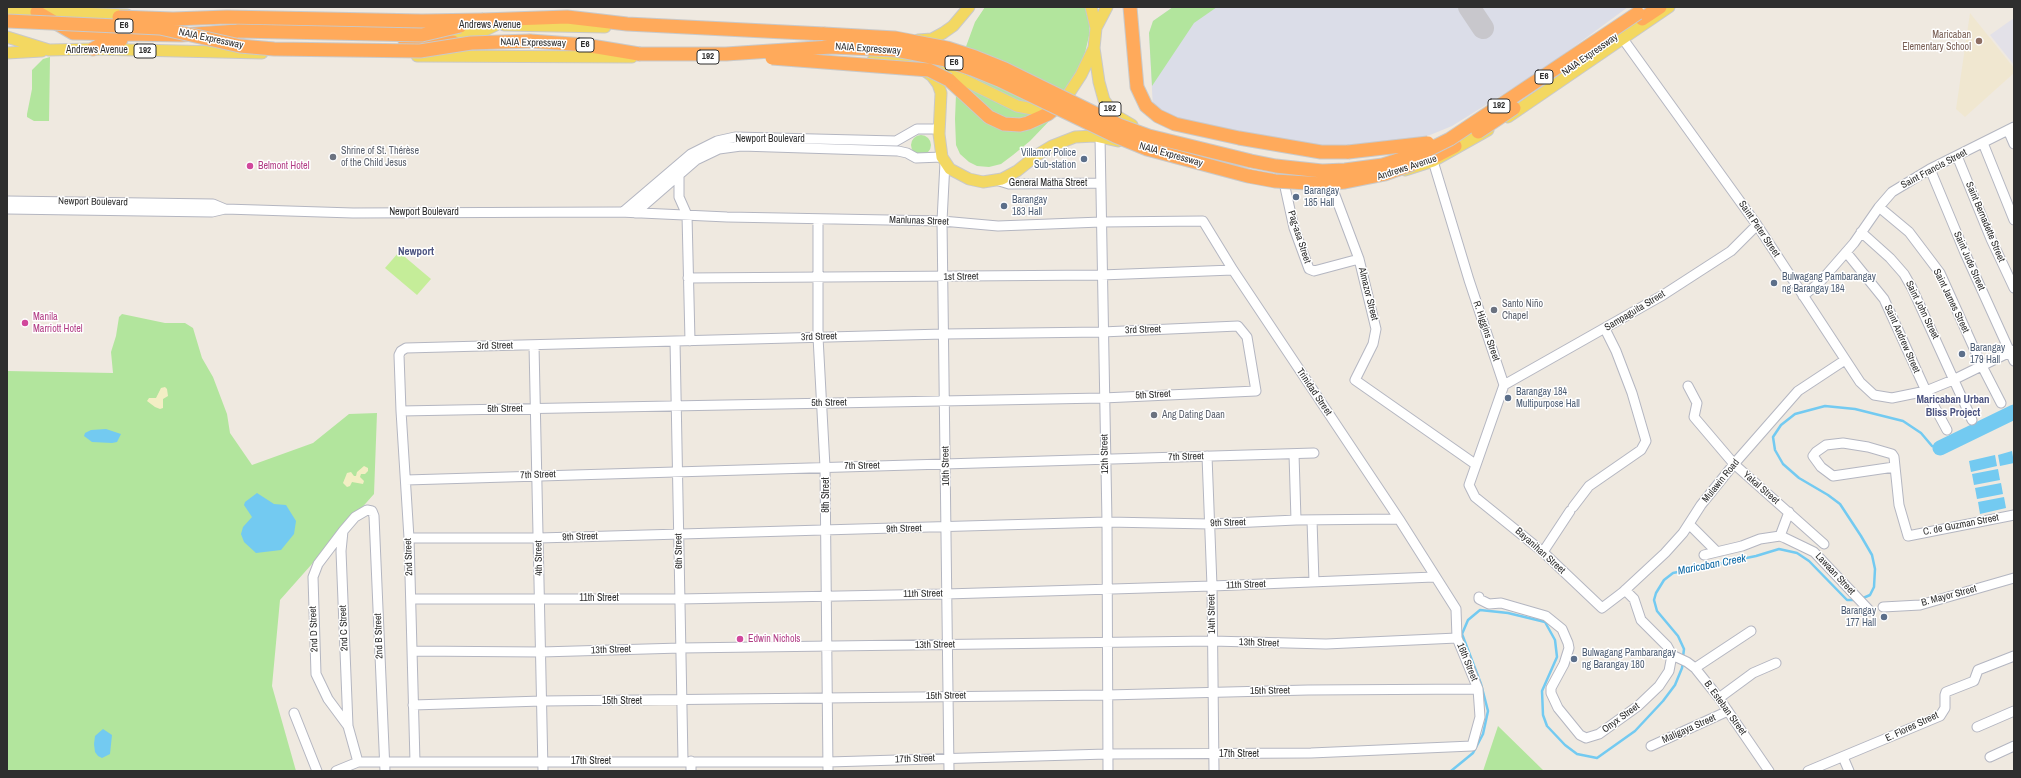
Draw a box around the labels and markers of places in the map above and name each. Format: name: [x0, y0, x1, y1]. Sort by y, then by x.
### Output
place label: Maricaban Elementary School: [1902, 29, 1971, 52]
marker: Maricaban Elementary School: [1974, 36, 1984, 46]
place label: Shrine of St. Thérèse of the Child Jesus: [341, 145, 419, 168]
place label: Villamor Police Sub-station: [1021, 147, 1076, 170]
marker: Shrine of St. Thérèse of the Child Jesus: [328, 152, 338, 162]
marker: Villamor Police Sub-station: [1079, 154, 1089, 164]
place label: Belmont Hotel: [258, 160, 309, 172]
marker: Belmont Hotel: [245, 161, 255, 171]
place label: Barangay 185 Hall: [1304, 185, 1339, 208]
marker: Barangay 185 Hall: [1291, 192, 1301, 202]
place label: Barangay 183 Hall: [1012, 194, 1047, 218]
marker: Barangay 183 Hall: [999, 201, 1009, 211]
place label: Bulwagang Pambarangay ng Barangay 184: [1782, 271, 1876, 294]
marker: Bulwagang Pambarangay ng Barangay 184: [1769, 278, 1779, 288]
place label: Santo Niño Chapel: [1502, 298, 1543, 322]
marker: Santo Niño Chapel: [1489, 305, 1499, 315]
place label: Manila Marriott Hotel: [33, 311, 83, 334]
marker: Manila Marriott Hotel: [20, 318, 30, 328]
place label: Barangay 179 Hall: [1970, 342, 2005, 366]
marker: Barangay 179 Hall: [1957, 349, 1967, 359]
place label: Barangay 184 Multipurpose Hall: [1516, 386, 1580, 410]
marker: Barangay 184 Multipurpose Hall: [1503, 393, 1513, 403]
place label: Ang Dating Daan: [1162, 409, 1225, 421]
marker: Ang Dating Daan: [1149, 410, 1159, 420]
place label: Barangay 177 Hall: [1841, 605, 1876, 628]
marker: Barangay 177 Hall: [1879, 612, 1889, 622]
place label: Edwin Nichols: [748, 633, 800, 645]
marker: Edwin Nichols: [735, 634, 745, 644]
place label: Bulwagang Pambarangay ng Barangay 180: [1582, 647, 1676, 670]
marker: Bulwagang Pambarangay ng Barangay 180: [1569, 654, 1579, 664]

